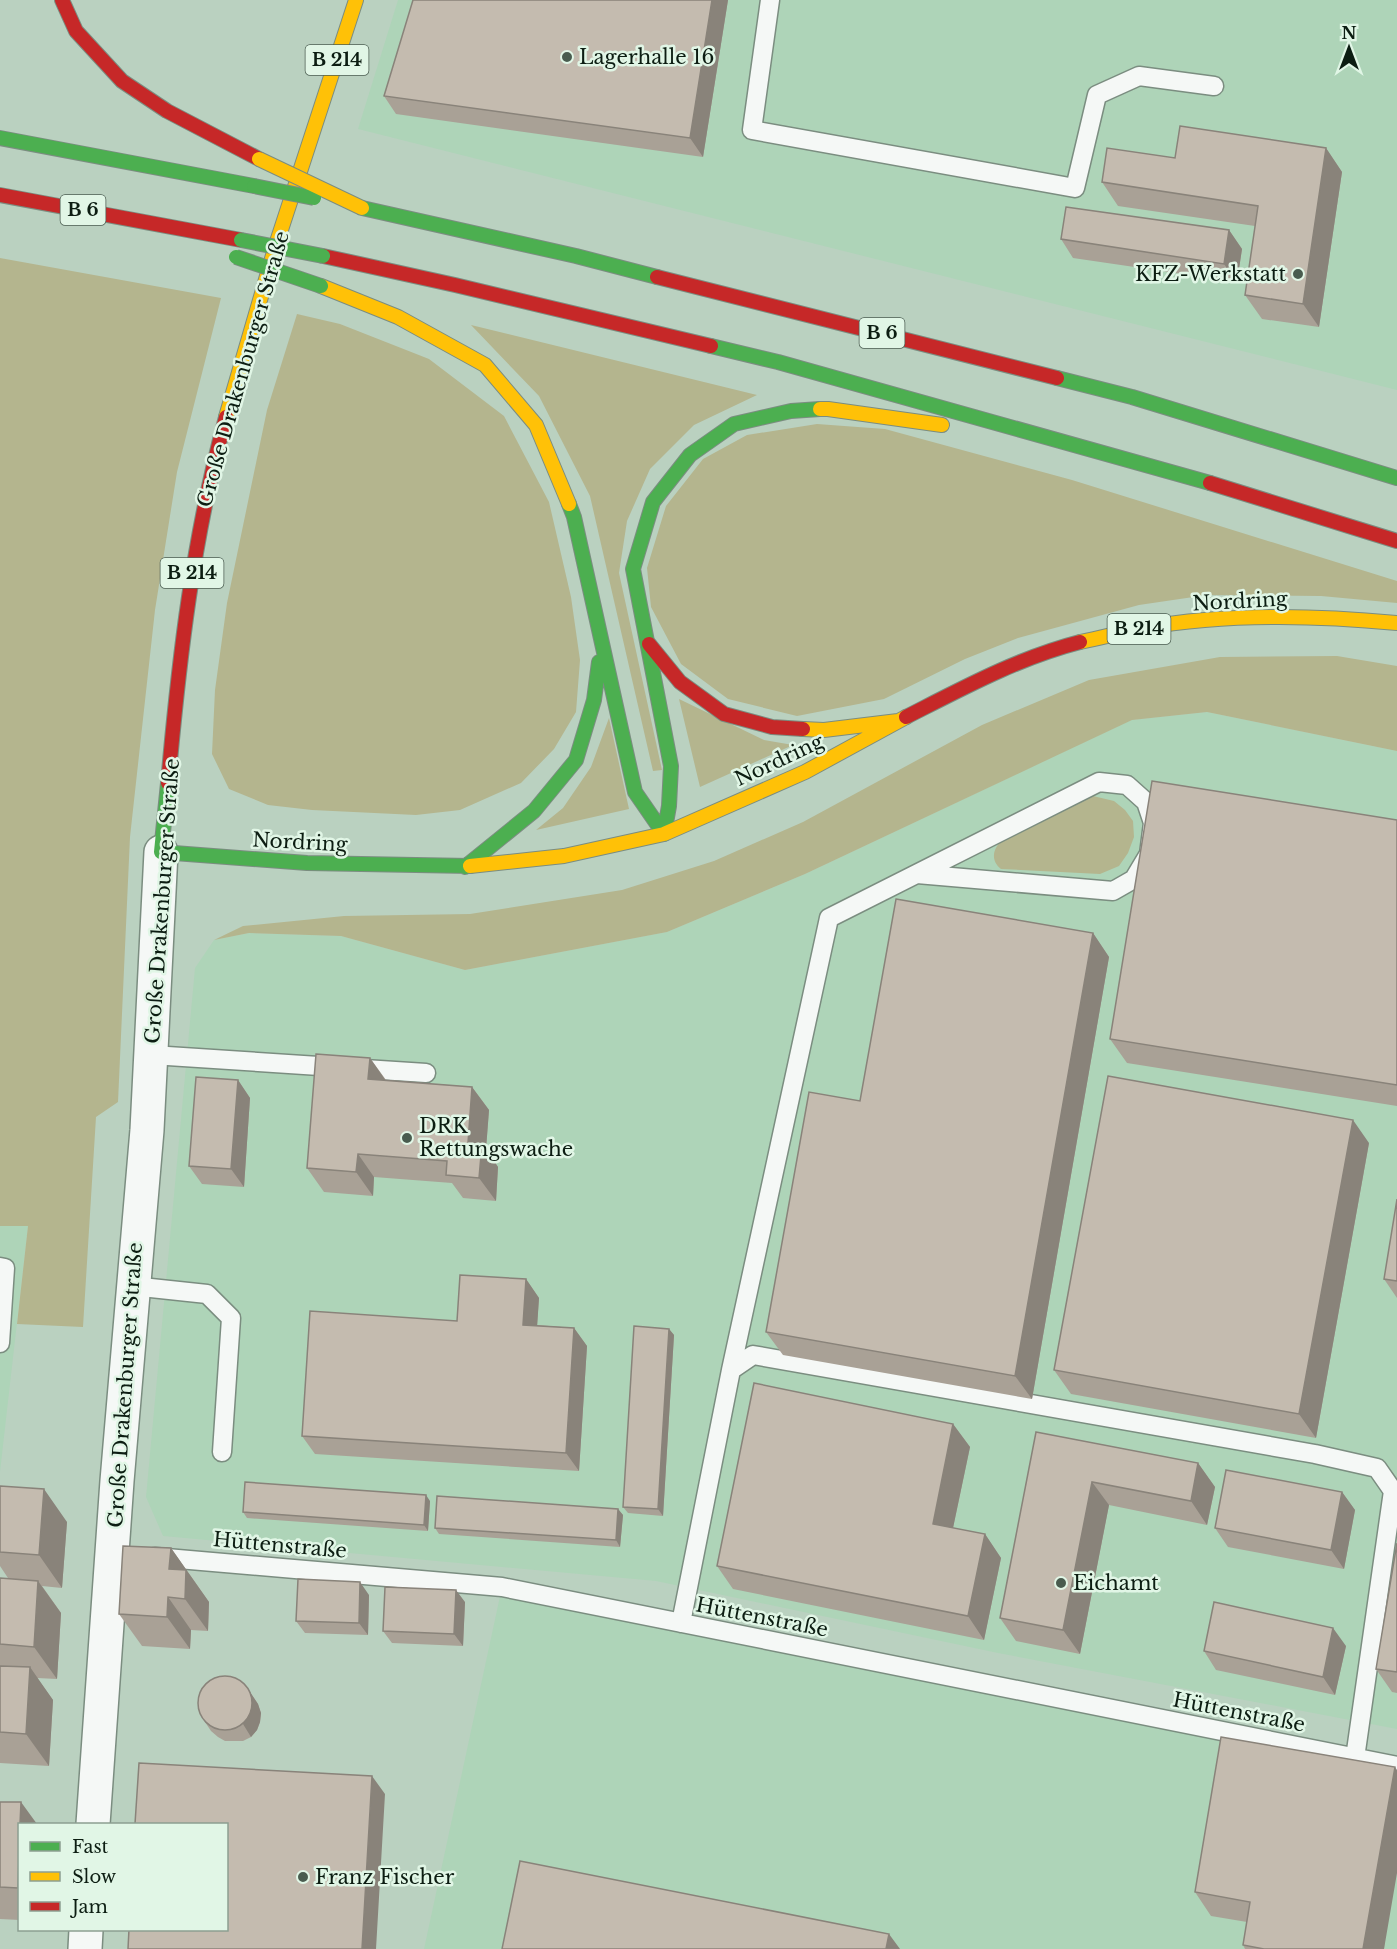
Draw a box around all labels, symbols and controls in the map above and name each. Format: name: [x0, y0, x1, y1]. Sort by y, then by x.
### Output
north arrow: [1319, 18, 1379, 78]
text: N: [1341, 23, 1357, 43]
road number: B 214: [306, 45, 368, 75]
place label: Lagerhalle 16: [579, 45, 714, 69]
marker: Lagerhalle 16: [560, 50, 574, 64]
road number: B 6: [60, 195, 106, 225]
street label: Große Drakenburger Straße: [192, 228, 294, 510]
place label: KFZ-Werkstatt: [1135, 262, 1286, 286]
marker: KFZ-Werkstatt: [1291, 267, 1305, 281]
road number: B 6: [860, 318, 904, 348]
road number: B 214: [160, 558, 224, 588]
street label: Nordring: [1192, 586, 1289, 615]
road number: B 214: [1108, 614, 1170, 644]
street label: Nordring: [731, 729, 828, 791]
street label: Große Drakenburger Straße: [140, 758, 184, 1044]
street label: Nordring: [252, 828, 349, 857]
place label: DRK Rettungswache: [419, 1114, 573, 1161]
marker: DRK Rettungswache: [400, 1131, 414, 1145]
street label: Große Drakenburger Straße: [103, 1242, 147, 1528]
street label: Hüttenstraße: [212, 1527, 348, 1563]
place label: Eichamt: [1073, 1571, 1159, 1595]
marker: Eichamt: [1054, 1576, 1068, 1590]
street label: Hüttenstraße: [694, 1592, 830, 1642]
street label: Hüttenstraße: [1171, 1687, 1307, 1737]
legend: [18, 1823, 228, 1931]
text: Fast: [72, 1836, 109, 1858]
place label: Franz Fischer: [315, 1865, 455, 1889]
text: Slow: [72, 1866, 117, 1888]
marker: Franz Fischer: [296, 1870, 310, 1884]
text: Jam: [70, 1896, 108, 1918]

